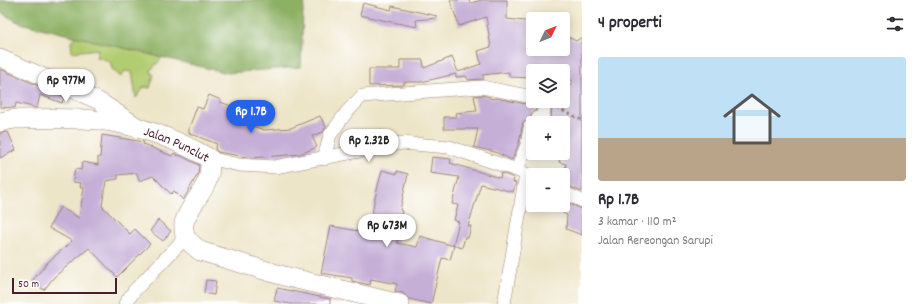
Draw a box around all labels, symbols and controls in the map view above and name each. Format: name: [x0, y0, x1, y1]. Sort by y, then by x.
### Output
north arrow: [526, 12, 570, 56]
map controls: [526, 12, 570, 212]
text: 4 properti: [598, 12, 662, 36]
icon: filters: [884, 13, 906, 35]
button: layers: [526, 64, 570, 108]
pin: Rp 977M: [29, 69, 103, 103]
text: Rp 977M: [47, 72, 85, 91]
icon: home: [716, 83, 788, 155]
pin: Rp 1.7B: [214, 100, 288, 134]
text: Rp 1.7B: [235, 103, 267, 122]
button: +: [526, 116, 570, 160]
street label: Jalan Punclut: [141, 122, 213, 168]
pin: Rp 2.32B: [328, 129, 410, 163]
text: Rp 2.32B: [349, 132, 389, 151]
button: −: [526, 168, 570, 212]
text: Rp 1.7B: [598, 189, 639, 213]
text: 3 kamar · 110 m²: [598, 213, 676, 232]
pin: Rp 673M: [350, 214, 424, 248]
text: Rp 673M: [367, 217, 407, 236]
text: Jalan Rereongan Sarupi: [598, 232, 713, 251]
scale bar: [12, 276, 117, 295]
text: 50 m: [18, 277, 39, 293]

